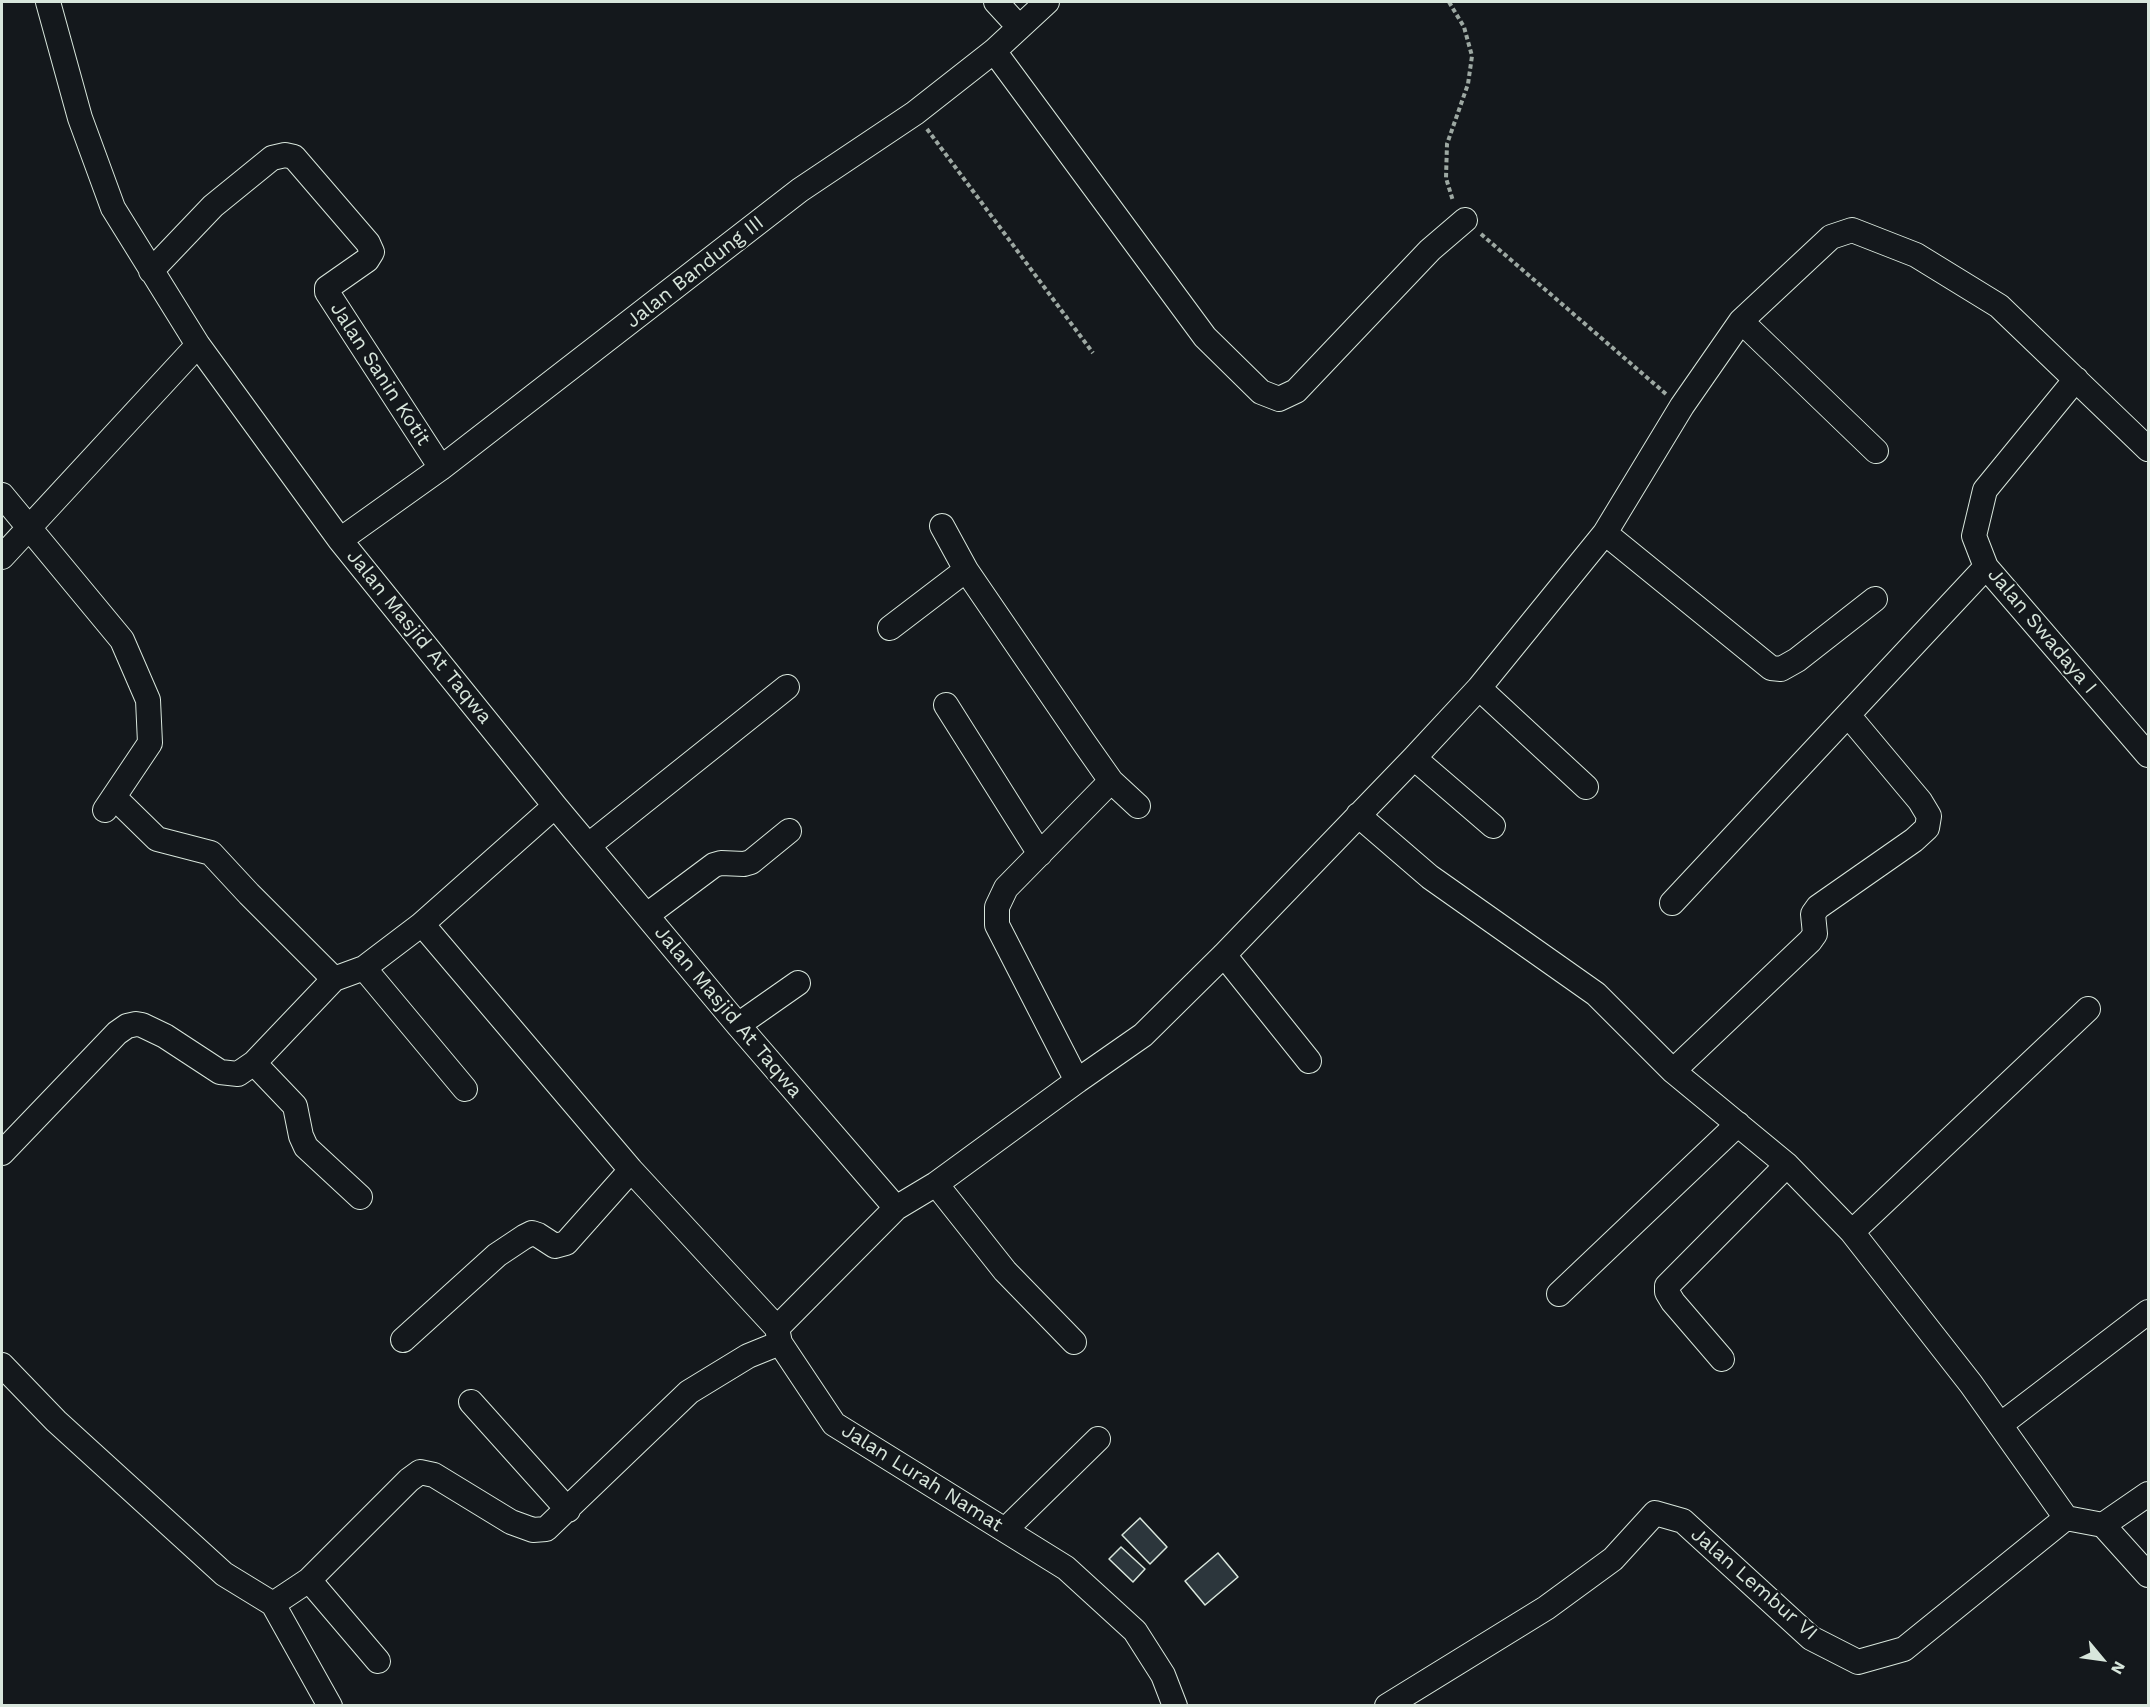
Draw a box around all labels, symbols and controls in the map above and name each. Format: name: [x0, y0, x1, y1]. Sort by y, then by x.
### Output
street label: Jalan Bandung III: [621, 211, 769, 333]
street label: Jalan Sanin Kotit: [325, 298, 435, 450]
street label: Jalan Masjid At Taqwa: [341, 545, 497, 729]
street label: Jalan Swadaya I: [1982, 563, 2102, 699]
street label: Jalan Masjid At Taqwa: [649, 921, 807, 1103]
street label: Jalan Lurah Namat: [837, 1419, 1007, 1537]
street label: Jalan Lembur VI: [1686, 1522, 1822, 1646]
north arrow: [2072, 1629, 2132, 1689]
text: N: [2107, 1658, 2129, 1678]

